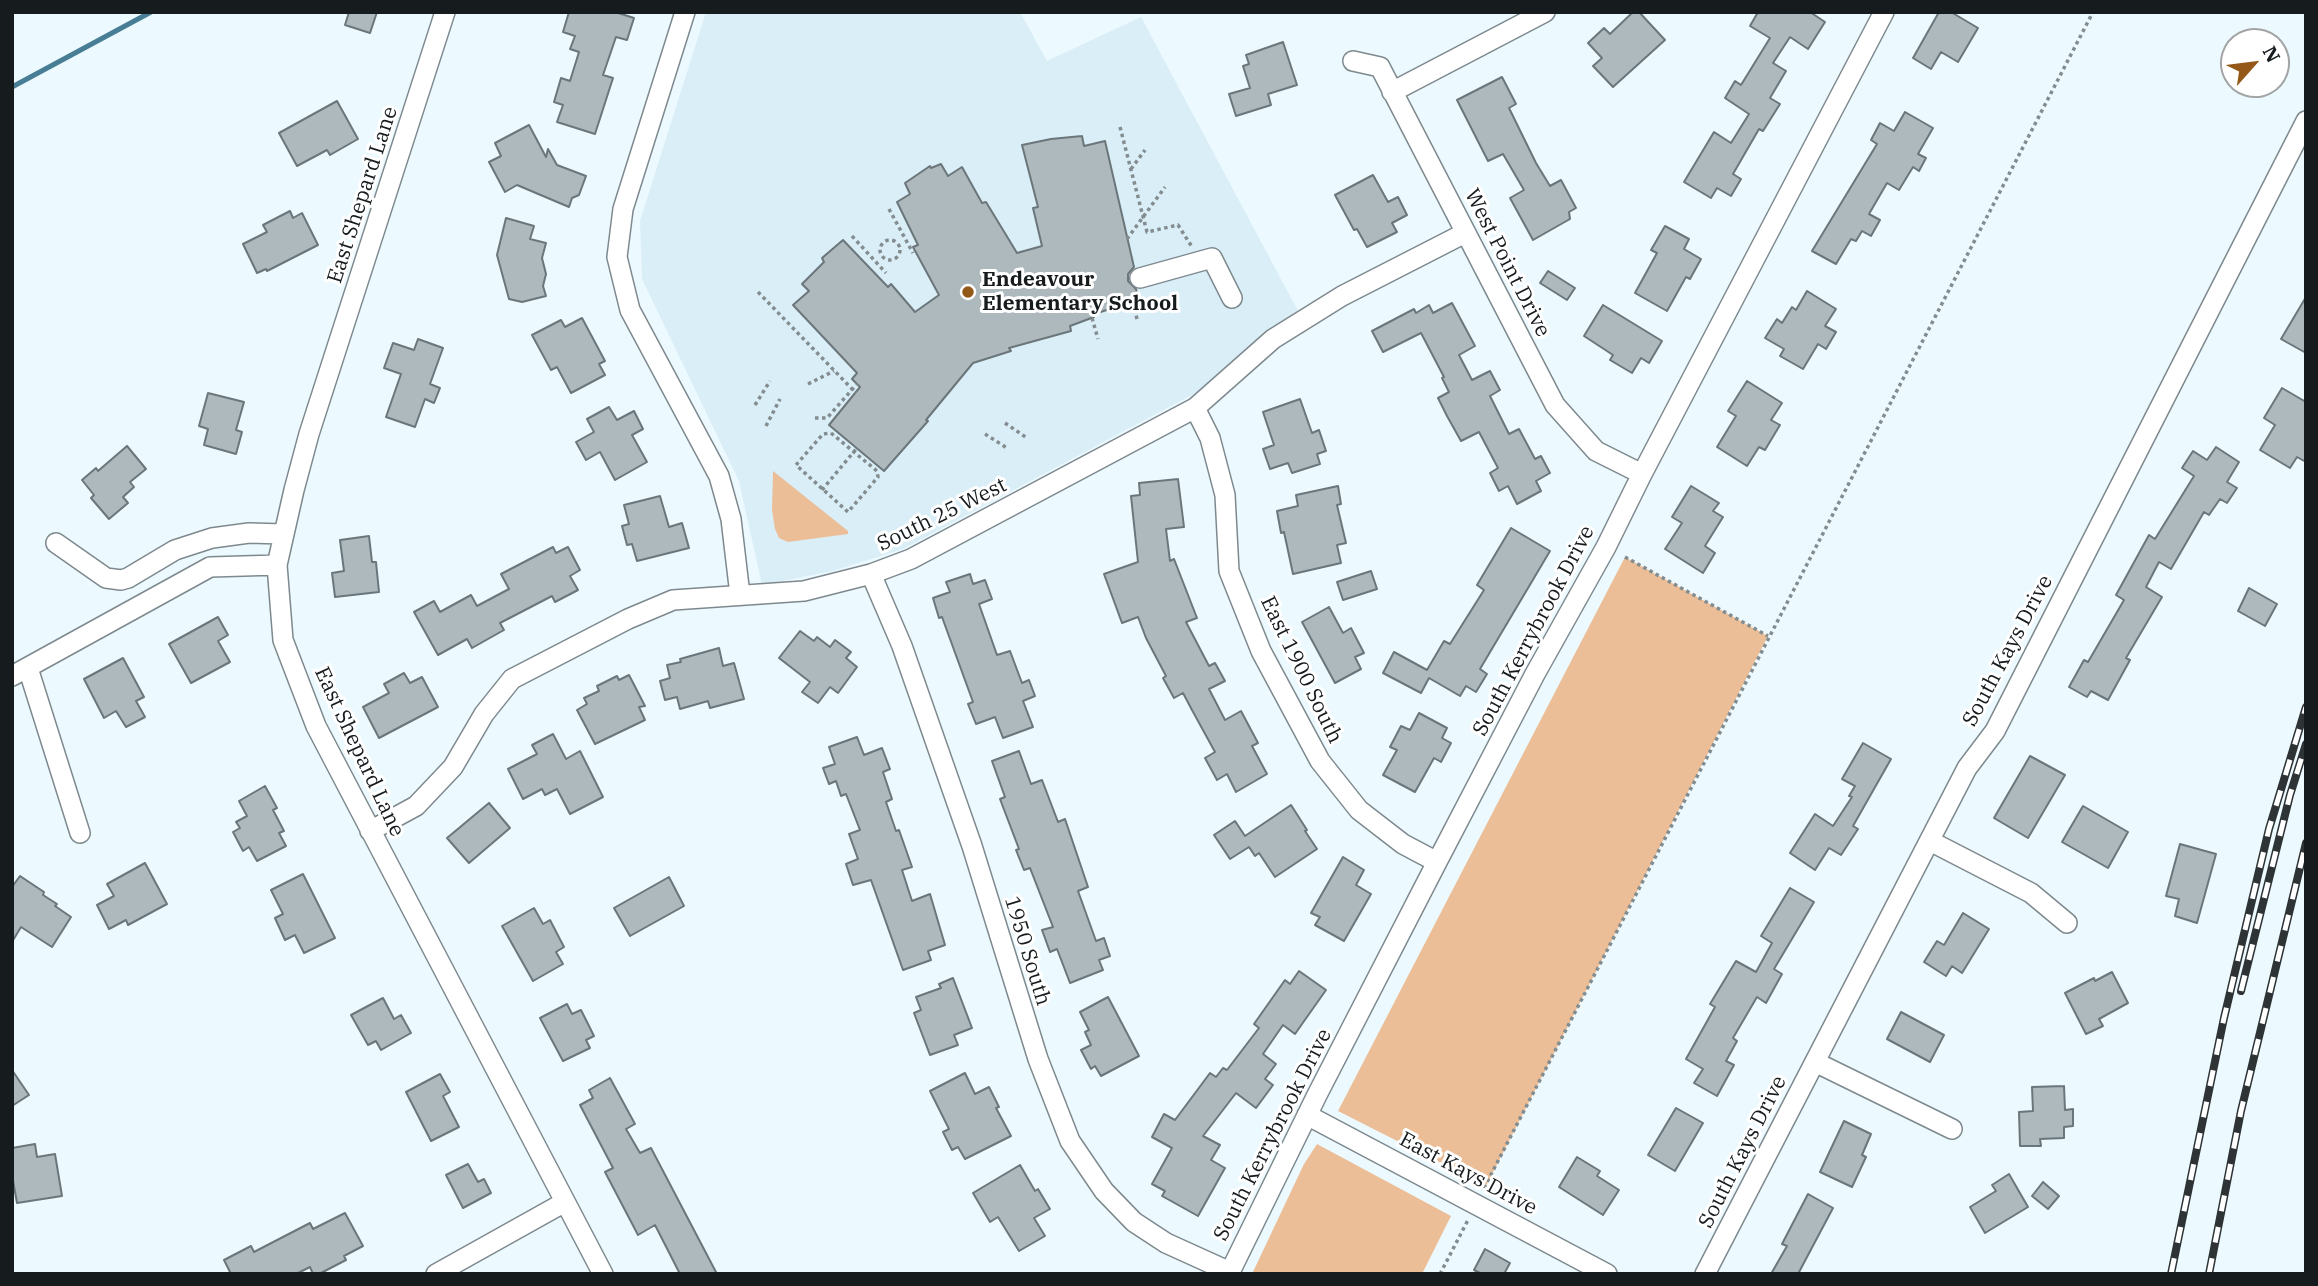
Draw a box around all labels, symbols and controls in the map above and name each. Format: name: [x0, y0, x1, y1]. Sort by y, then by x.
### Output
north arrow: [2220, 28, 2290, 98]
text: N: [2258, 42, 2286, 66]
street label: East Shepard Lane: [323, 104, 403, 286]
street label: West Point Drive: [1459, 185, 1555, 341]
place label: Endeavour Elementary School: [982, 267, 1178, 317]
marker: Endeavour Elementary School: [960, 284, 976, 300]
street label: South 25 West: [873, 473, 1011, 557]
street label: South Kerrybrook Drive: [1468, 522, 1600, 740]
street label: South Kays Drive: [1958, 571, 2058, 731]
street label: East 1900 South: [1255, 592, 1347, 748]
street label: East Shepard Lane: [309, 663, 409, 841]
street label: 1950 South: [998, 893, 1056, 1009]
street label: South Kerrybrook Drive: [1209, 1025, 1337, 1245]
street label: South Kays Drive: [1694, 1072, 1792, 1232]
street label: East Kays Drive: [1395, 1127, 1541, 1221]

